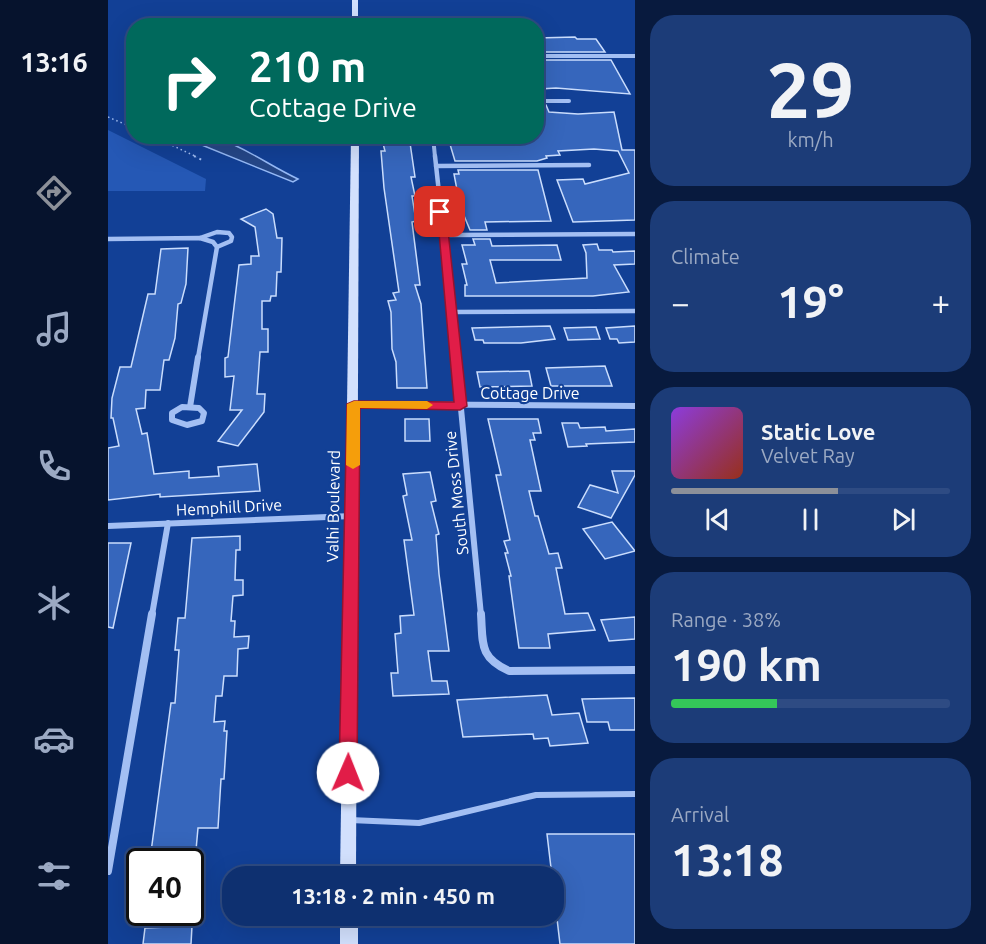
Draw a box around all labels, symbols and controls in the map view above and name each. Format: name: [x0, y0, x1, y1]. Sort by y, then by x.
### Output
icon: right: [150, 42, 228, 120]
text: 210 m: [249, 43, 366, 90]
text: 29: [767, 45, 854, 133]
text: 13:16: [20, 47, 88, 77]
text: Cottage Drive: [249, 92, 417, 122]
text: km/h: [787, 128, 834, 151]
icon: directions: [33, 172, 75, 214]
pin: [414, 186, 465, 237]
icon: arrive: [423, 195, 456, 228]
text: Climate: [671, 245, 740, 268]
text: 19°: [777, 276, 844, 327]
text: −: [671, 284, 690, 321]
text: +: [931, 284, 950, 321]
icon: music: [33, 308, 75, 350]
street label: Cottage Drive: [480, 384, 580, 402]
text: Static Love: [761, 419, 876, 444]
street label: South Moss Drive: [441, 430, 471, 556]
text: Velvet Ray: [761, 444, 855, 467]
icon: phone: [33, 445, 75, 487]
street label: Valhi Boulevard: [323, 450, 343, 562]
street label: Hemphill Drive: [176, 495, 282, 519]
icon: previous: [701, 503, 734, 536]
icon: pause: [794, 503, 827, 536]
icon: next: [887, 503, 920, 536]
icon: climate: [33, 582, 75, 624]
text: Range · 38%: [671, 608, 781, 631]
text: 190 km: [671, 639, 822, 690]
icon: car: [33, 718, 75, 760]
position arrow: [316, 741, 380, 805]
text: Arrival: [671, 803, 729, 826]
text: 13:18: [671, 834, 784, 885]
speed limit sign: 40: [126, 848, 204, 926]
icon: filters: [33, 855, 75, 897]
text: 13:18 · 2 min · 450 m: [291, 883, 495, 908]

